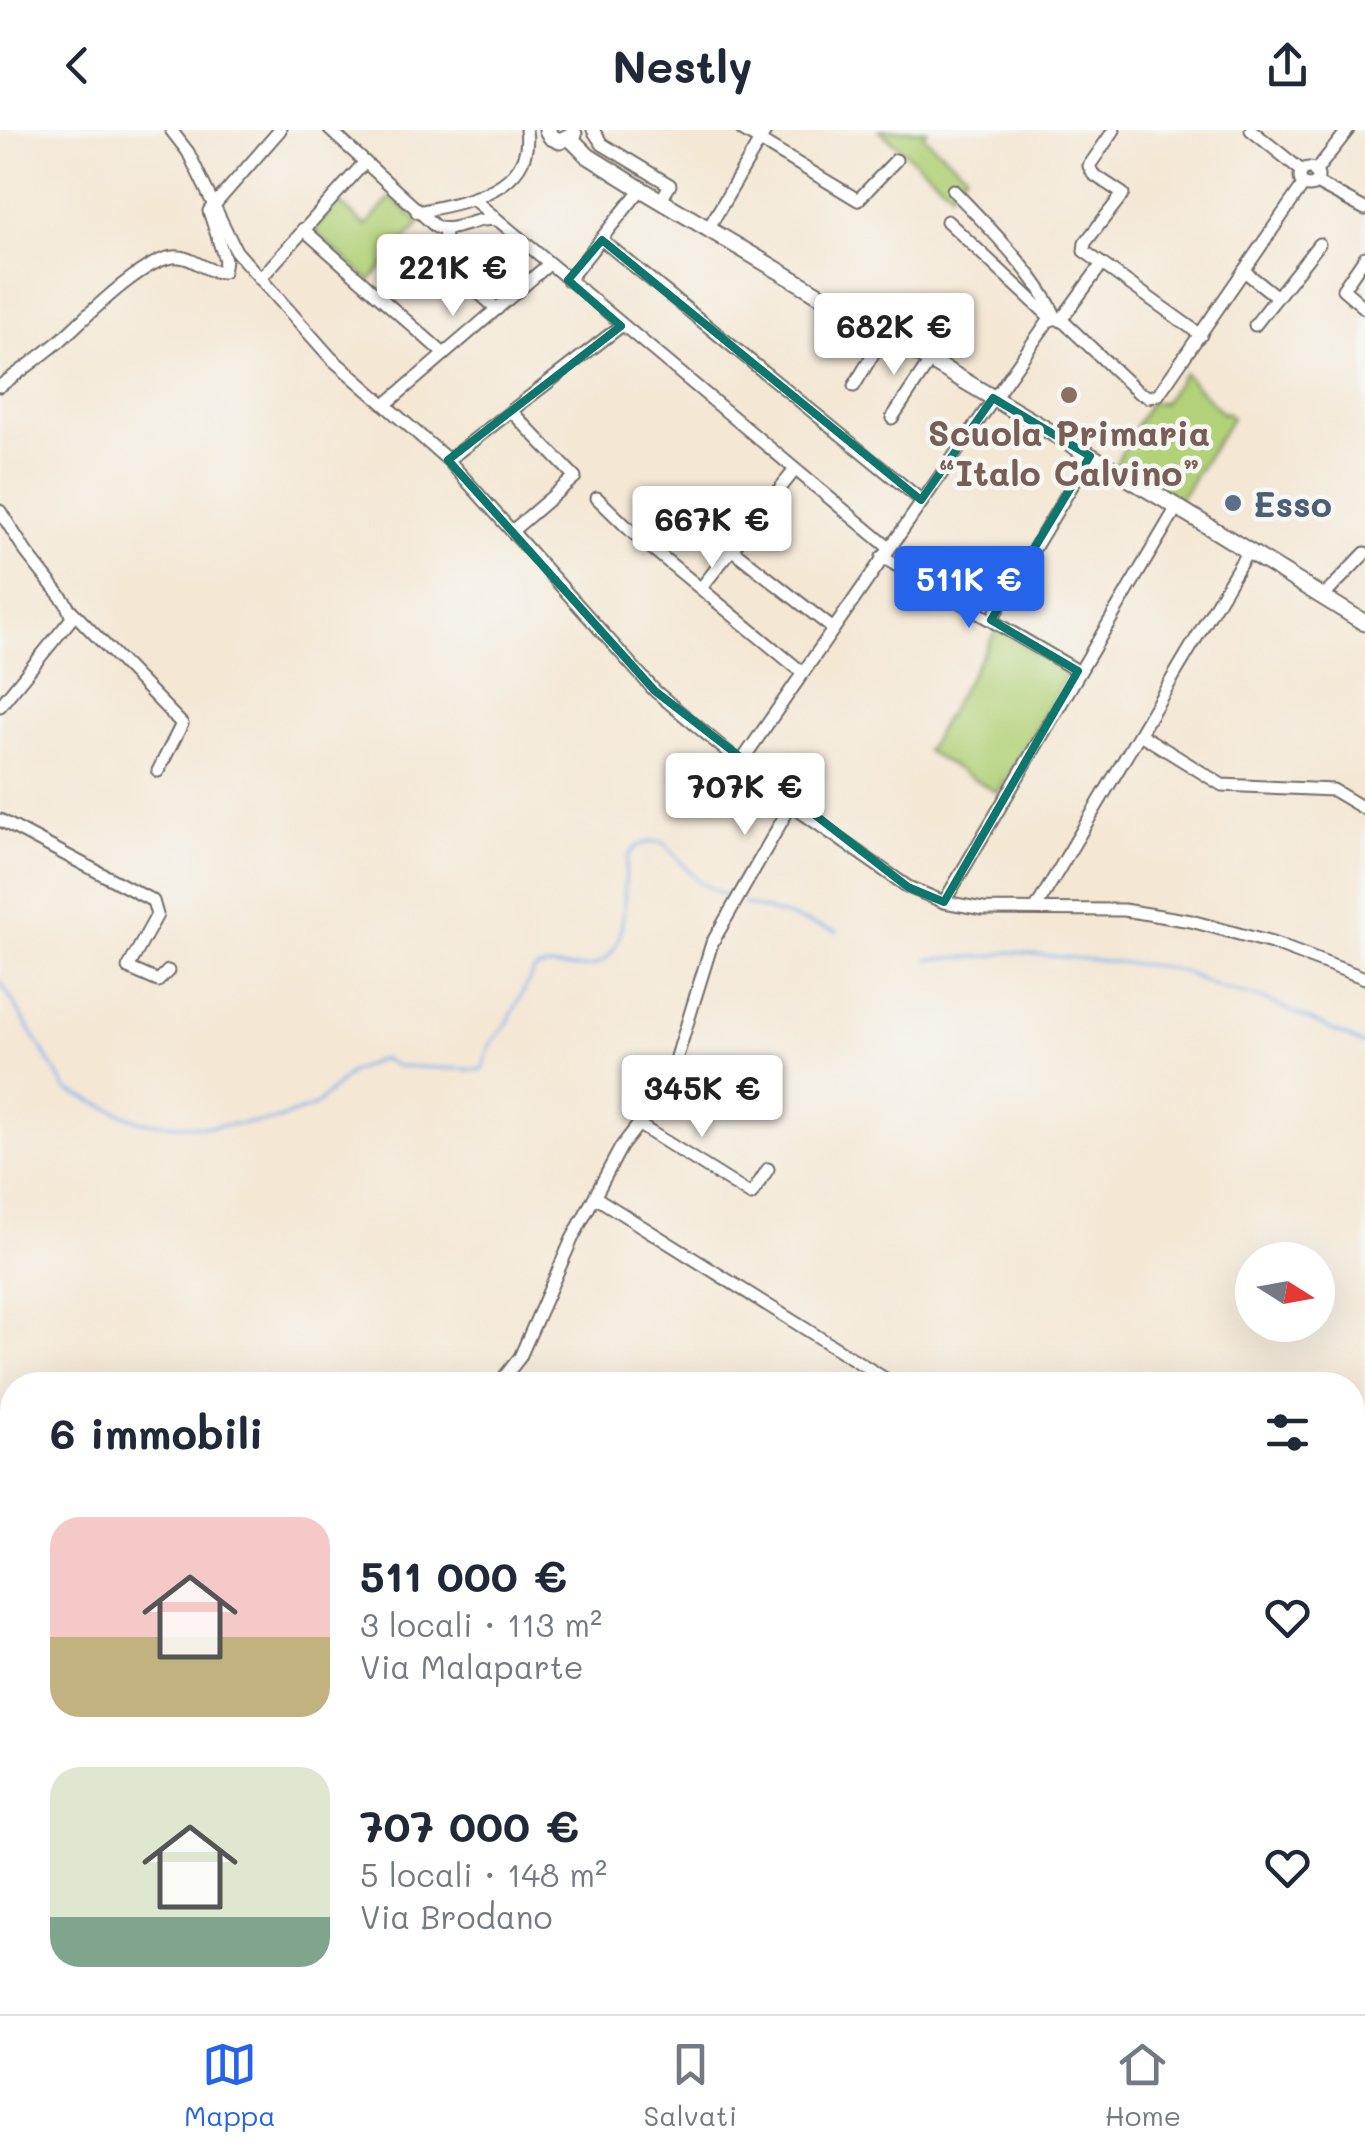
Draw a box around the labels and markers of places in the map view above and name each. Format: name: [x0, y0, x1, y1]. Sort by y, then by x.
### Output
pin: 221K €: [372, 234, 534, 319]
pin: 682K €: [813, 293, 975, 378]
marker: Scuola Primaria “Italo Calvino”: [1058, 384, 1080, 406]
place label: Scuola Primaria “Italo Calvino”: [928, 409, 1210, 495]
place label: Esso: [1253, 480, 1332, 526]
pin: 667K €: [631, 486, 793, 571]
marker: Esso: [1222, 492, 1244, 514]
pin: 511K €: [888, 546, 1050, 631]
pin: 707K €: [664, 753, 826, 838]
pin: 345K €: [621, 1055, 783, 1140]

